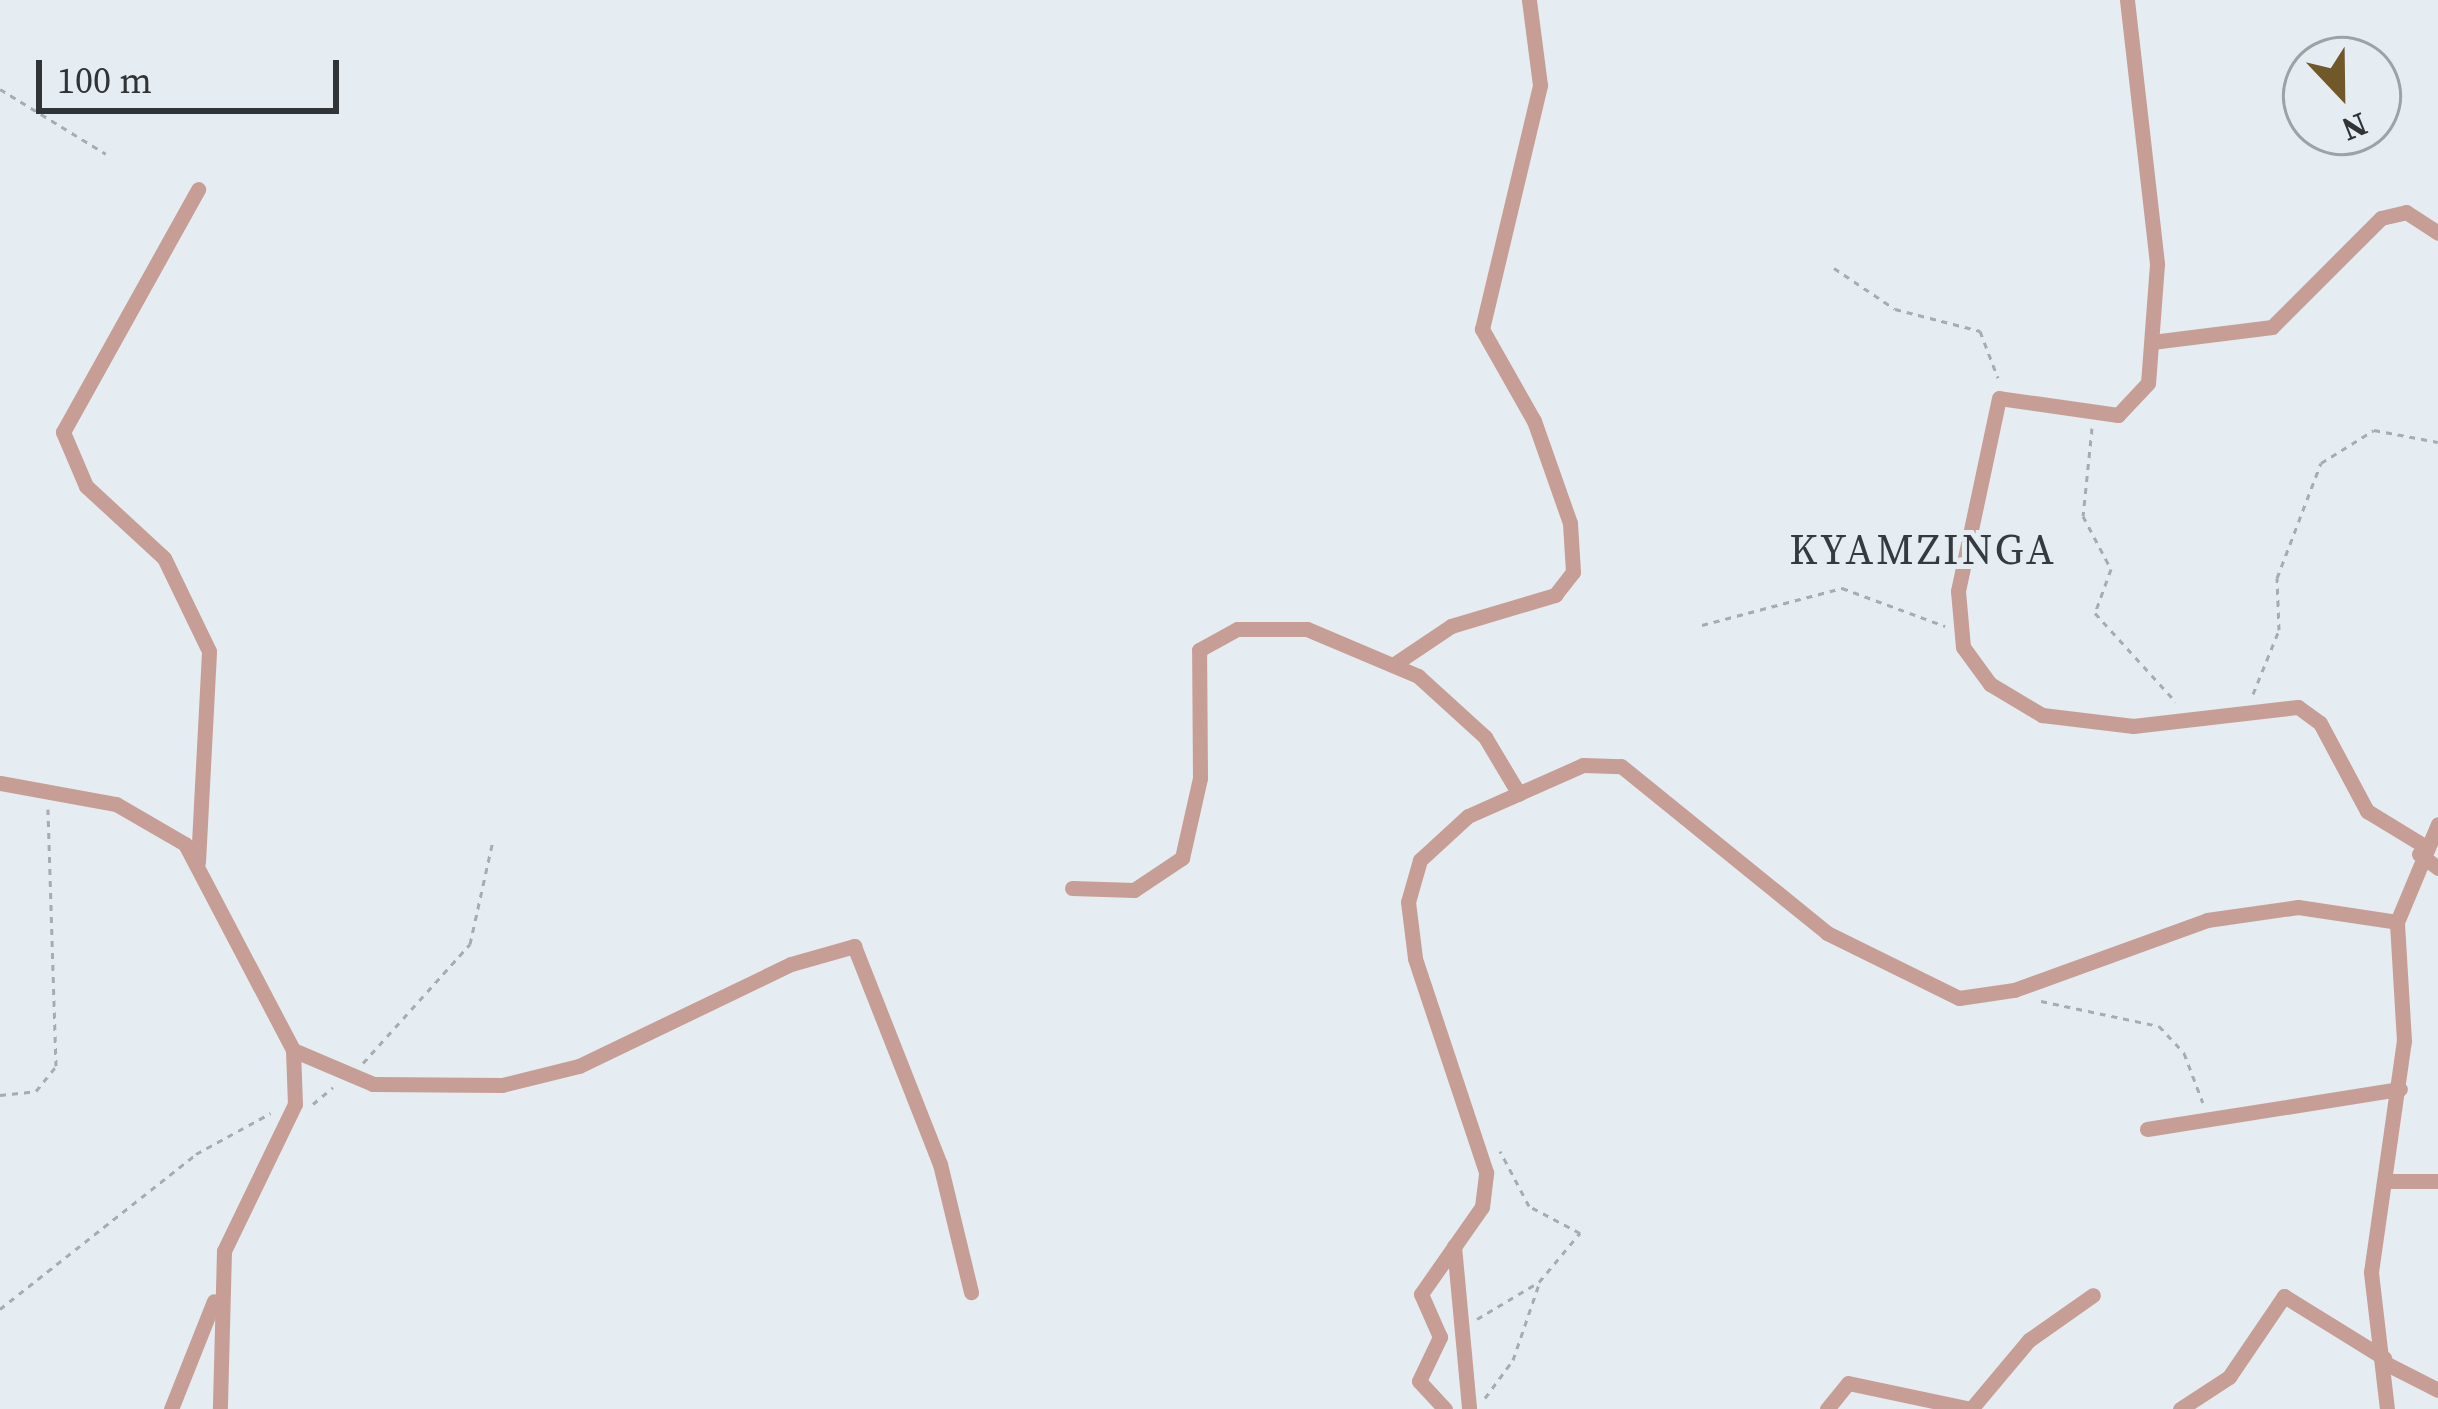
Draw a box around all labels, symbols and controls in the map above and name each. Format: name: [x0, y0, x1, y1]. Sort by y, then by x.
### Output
scale bar: [42, 36, 345, 110]
north arrow: [2282, 36, 2402, 156]
text: 100 m: [57, 56, 152, 105]
text: N: [2335, 102, 2374, 152]
district label: KYAMZINGA: [1789, 524, 2057, 574]

